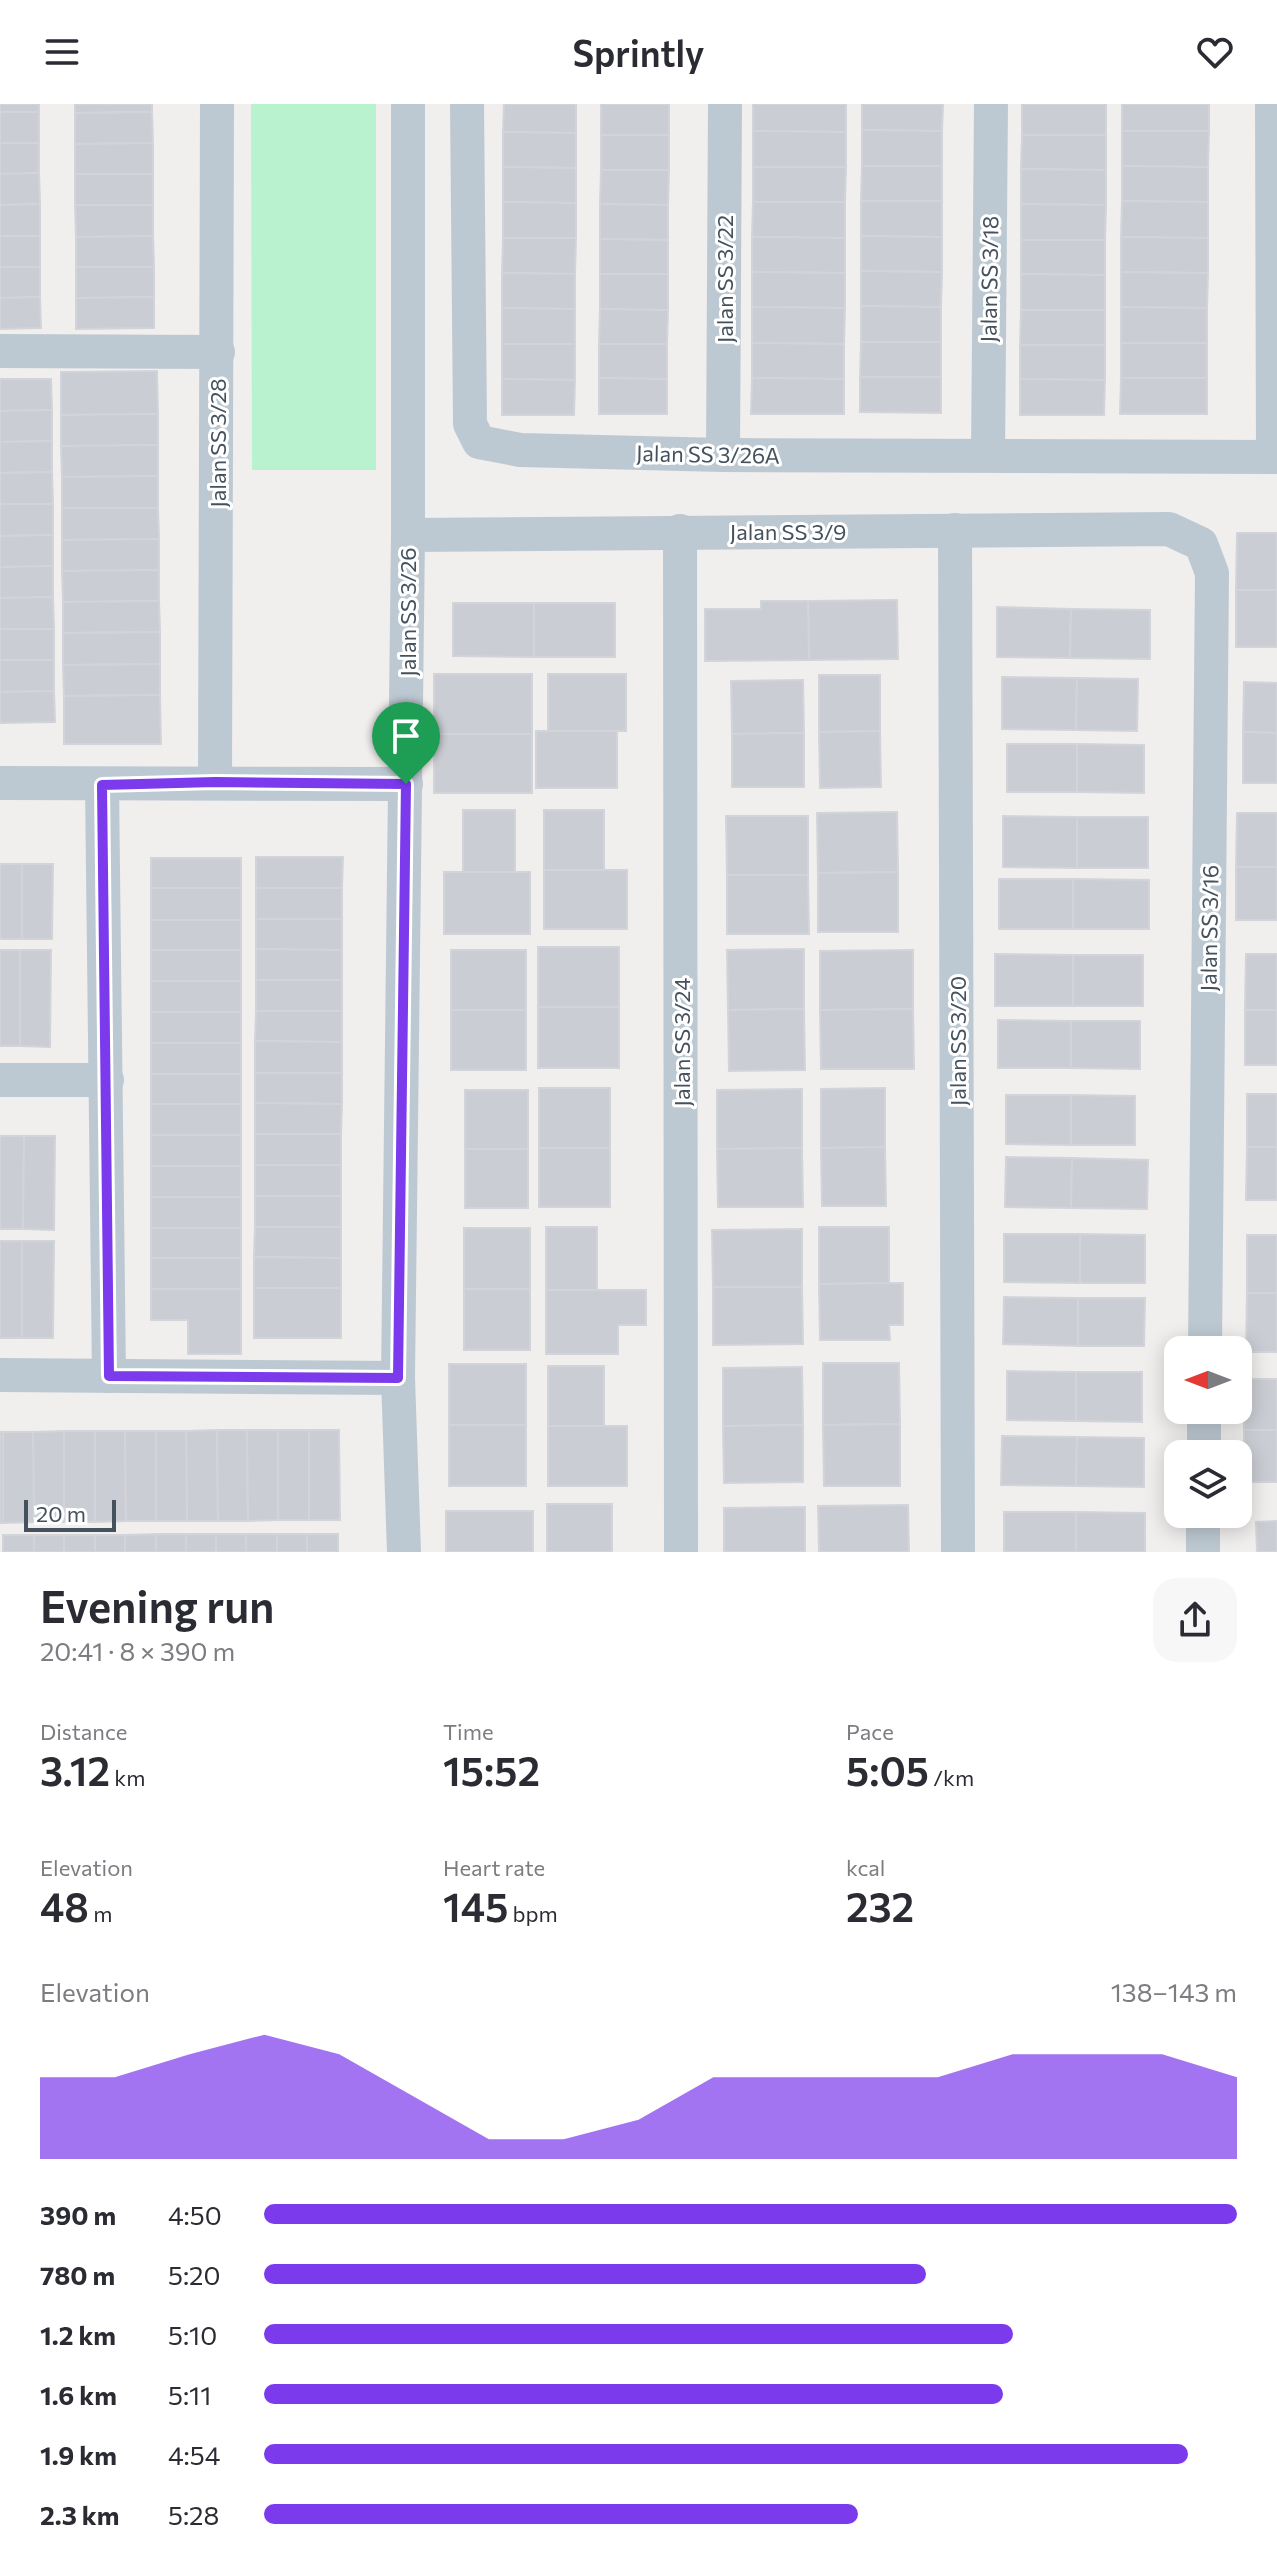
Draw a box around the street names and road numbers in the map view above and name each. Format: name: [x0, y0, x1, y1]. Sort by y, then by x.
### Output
street label: Jalan SS 3/22: [711, 215, 738, 343]
street label: Jalan SS 3/18: [974, 216, 1004, 342]
street label: Jalan SS 3/28: [204, 378, 231, 508]
street label: Jalan SS 3/26A: [636, 439, 780, 469]
street label: Jalan SS 3/9: [730, 518, 846, 545]
street label: Jalan SS 3/26: [394, 547, 421, 677]
street label: Jalan SS 3/16: [1194, 865, 1224, 991]
street label: Jalan SS 3/20: [944, 976, 971, 1106]
street label: Jalan SS 3/24: [668, 978, 695, 1106]

